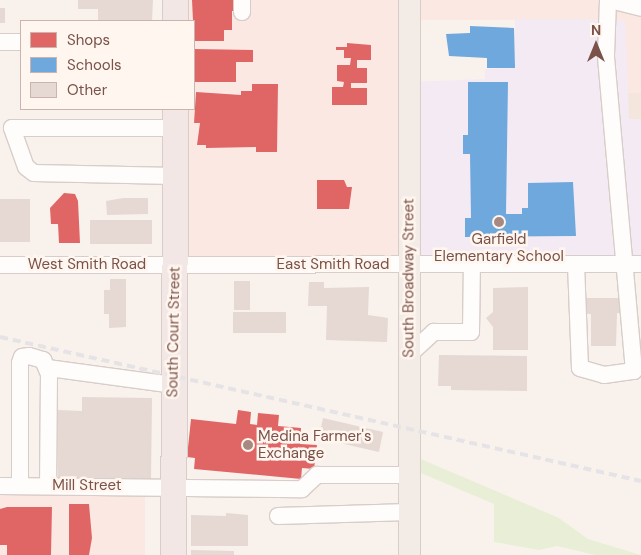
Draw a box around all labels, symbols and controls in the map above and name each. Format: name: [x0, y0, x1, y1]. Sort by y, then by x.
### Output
legend: [20, 20, 195, 110]
north arrow: [571, 20, 621, 70]
text: N: [591, 21, 601, 39]
text: Shops: [67, 30, 110, 50]
text: Schools: [67, 55, 122, 75]
text: Other: [67, 80, 107, 100]
street label: South Broadway Street: [400, 198, 418, 358]
marker: Garfield Elementary School: [493, 216, 505, 228]
place label: Garfield Elementary School: [434, 230, 564, 265]
street label: West Smith Road: [28, 256, 146, 274]
street label: East Smith Road: [277, 256, 389, 274]
street label: South Court Street: [164, 266, 184, 398]
place label: Medina Farmer's Exchange: [258, 427, 371, 462]
marker: Medina Farmer's Exchange: [242, 439, 254, 451]
street label: Mill Street: [52, 477, 122, 495]

